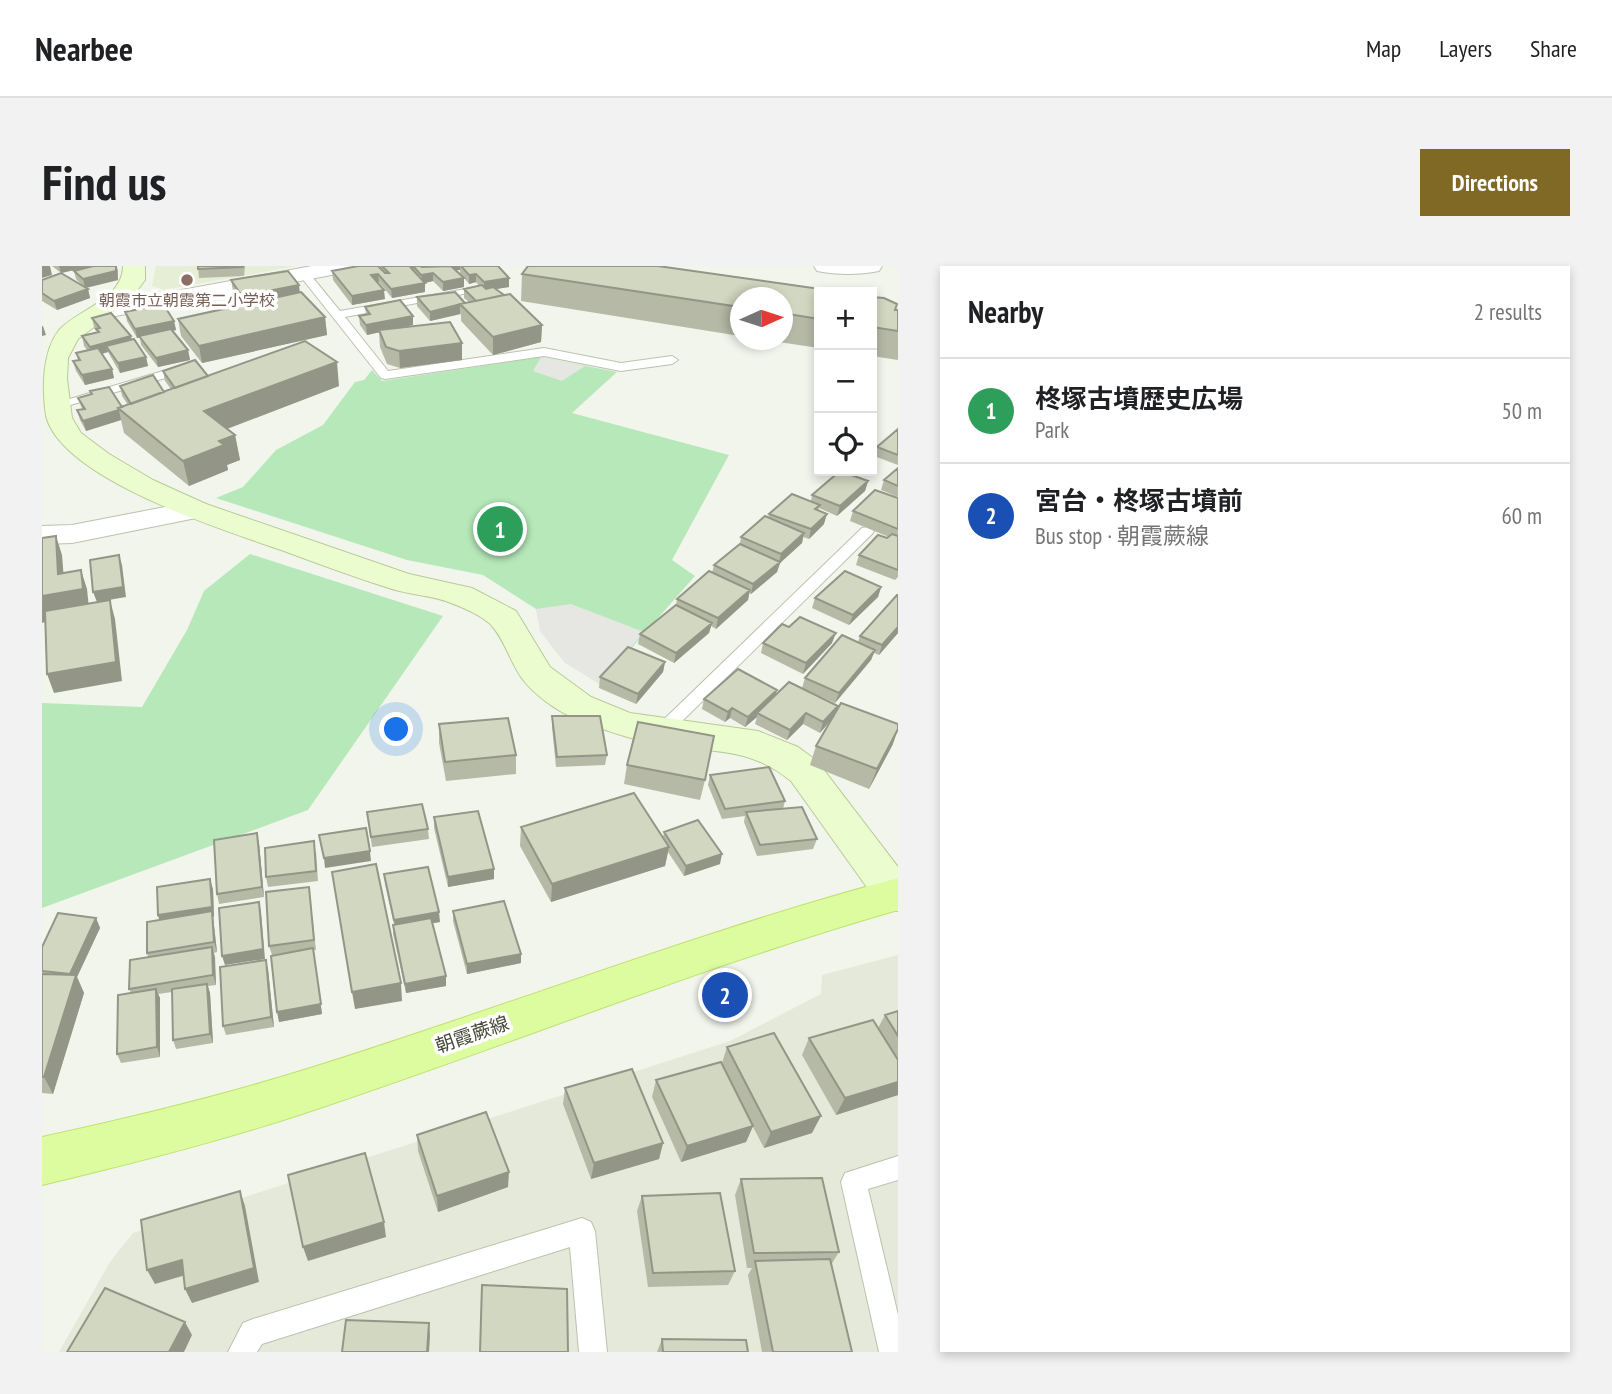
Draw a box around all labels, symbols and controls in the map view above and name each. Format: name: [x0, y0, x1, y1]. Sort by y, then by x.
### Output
text: Nearbee: [35, 27, 133, 70]
text: Map: [1366, 33, 1401, 64]
text: Layers: [1439, 33, 1492, 64]
text: Share: [1530, 33, 1577, 64]
button: Directions: [1420, 149, 1570, 216]
text: Find us: [42, 150, 166, 214]
marker: 朝霞市立朝霞第二小学校: [179, 272, 195, 288]
north arrow: [730, 287, 793, 350]
map controls: [814, 287, 877, 476]
button: +: [814, 287, 877, 350]
place label: 朝霞市立朝霞第二小学校: [99, 290, 275, 310]
text: Nearby: [968, 292, 1043, 331]
text: 2 results: [1474, 297, 1542, 326]
button: −: [814, 350, 877, 413]
text: 柊塚古墳歴史広場: [1035, 382, 1243, 415]
text: 1: [986, 396, 997, 425]
text: 50 m: [1501, 396, 1542, 425]
button: locate: [814, 413, 877, 476]
text: Park: [1035, 415, 1069, 444]
text: 宮台・柊塚古墳前: [1035, 484, 1243, 517]
text: 2: [986, 501, 997, 530]
text: 60 m: [1501, 501, 1542, 530]
pin: 1: [477, 503, 523, 555]
text: Bus stop · 朝霞蕨線: [1035, 521, 1209, 550]
your location: [379, 712, 413, 746]
pin: 2: [702, 969, 748, 1021]
street label: 朝霞蕨線: [432, 1010, 512, 1058]

